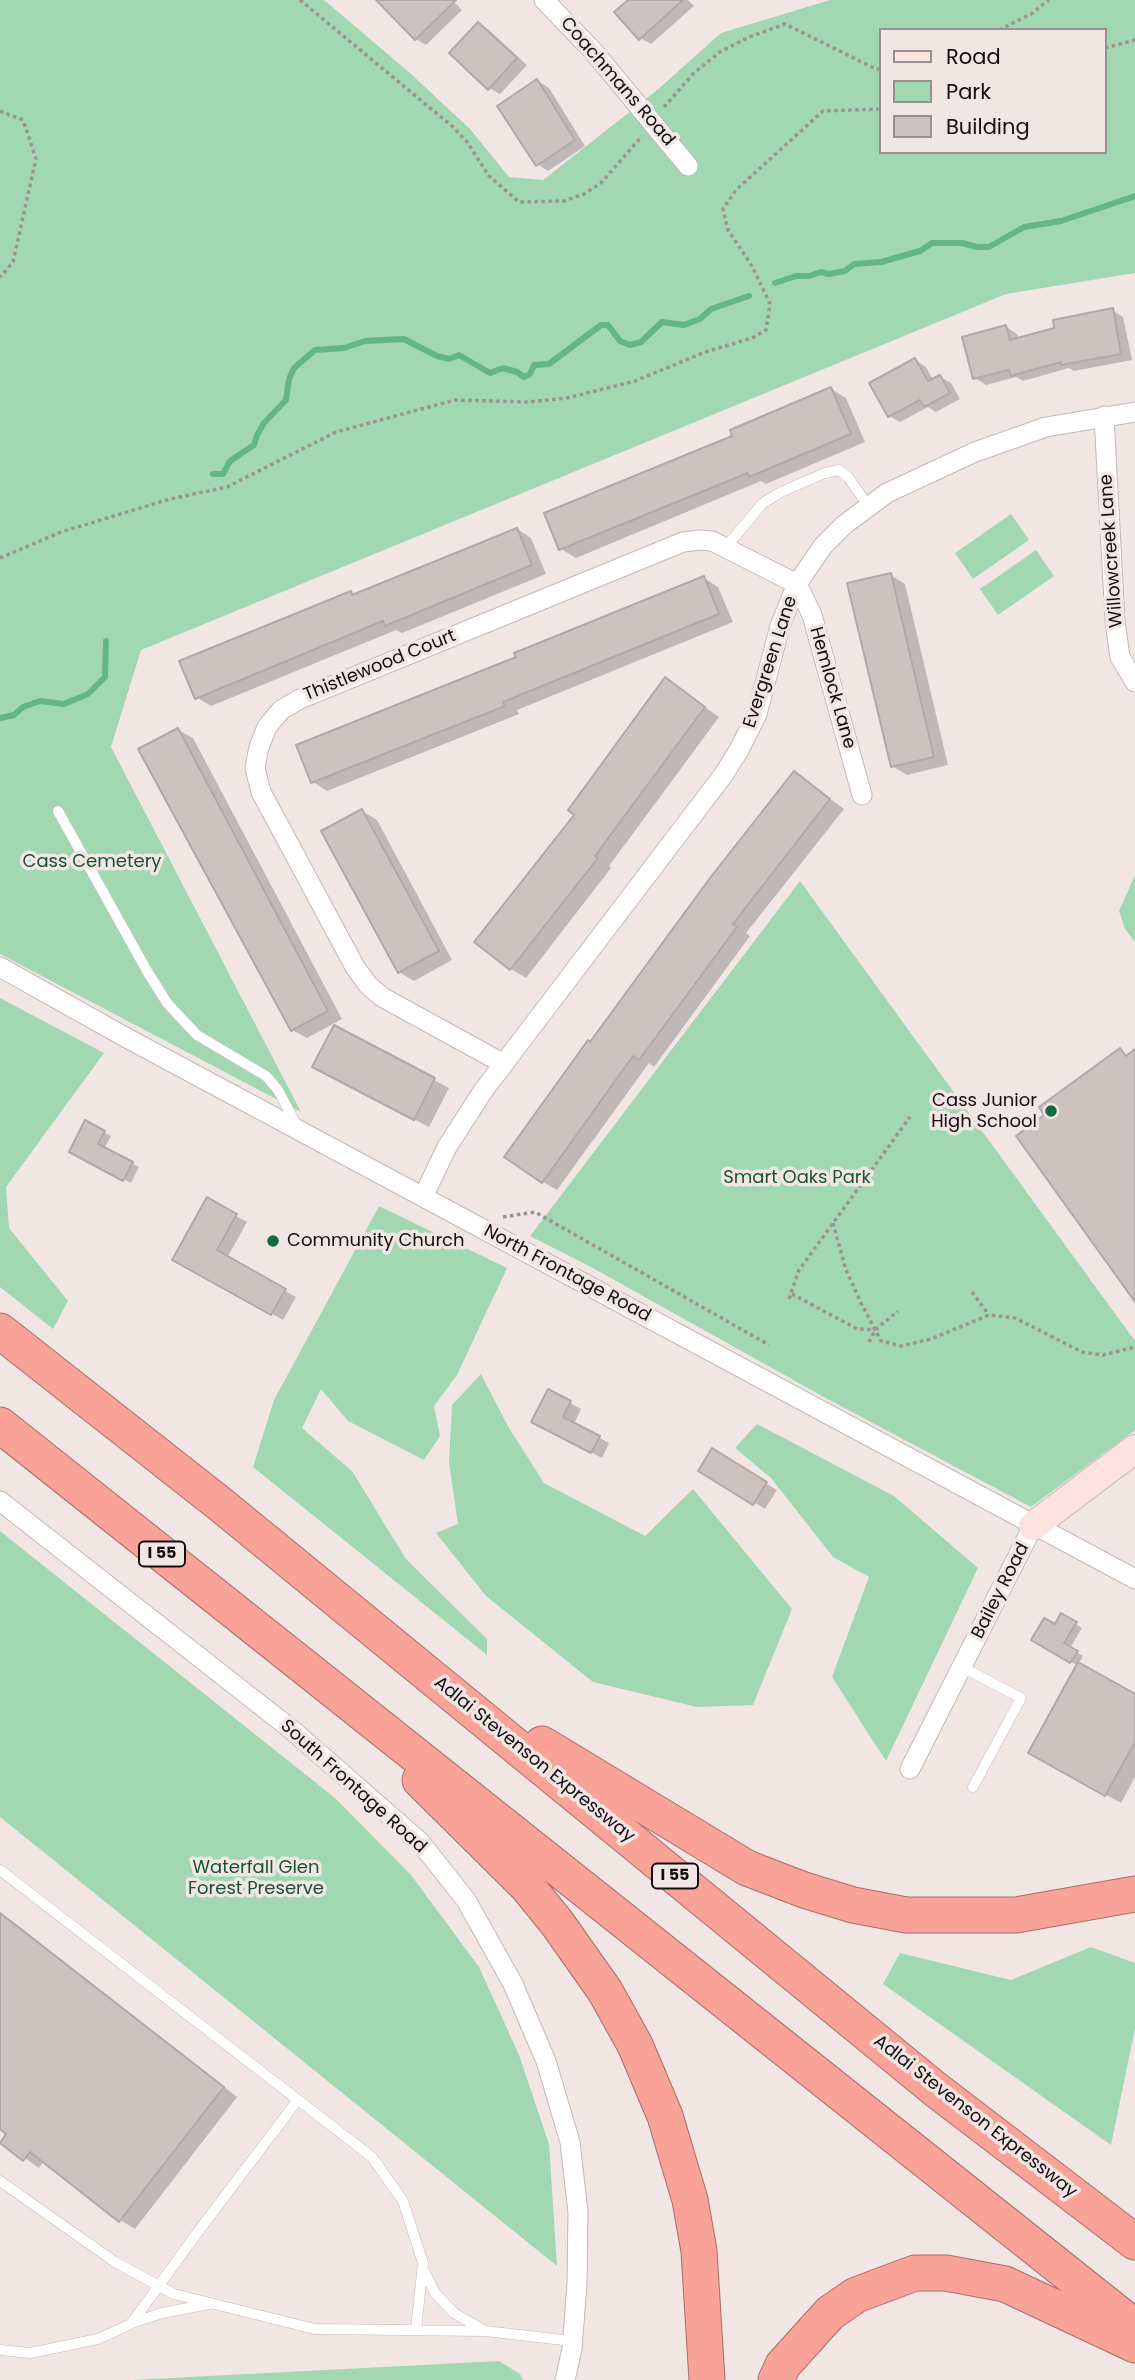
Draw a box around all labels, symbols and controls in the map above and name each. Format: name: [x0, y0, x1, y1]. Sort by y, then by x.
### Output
street label: Coachmans Road: [555, 13, 679, 151]
legend: [880, 28, 1107, 154]
text: Road: [946, 42, 1001, 71]
text: Park: [946, 77, 991, 106]
text: Building: [946, 112, 1030, 141]
street label: Willowcreek Lane: [1096, 474, 1128, 628]
street label: Evergreen Lane: [740, 593, 802, 731]
street label: Hemlock Lane: [804, 625, 860, 751]
street label: Thistlewood Court: [301, 626, 459, 706]
park label: Cass Cemetery: [23, 851, 161, 873]
place label: Cass Junior High School: [931, 1090, 1037, 1132]
marker: Cass Junior High School: [1043, 1103, 1059, 1119]
park label: Smart Oaks Park: [723, 1167, 871, 1189]
street label: North Frontage Road: [480, 1221, 654, 1327]
place label: Community Church: [287, 1230, 465, 1252]
marker: Community Church: [265, 1233, 281, 1249]
street label: Bailey Road: [968, 1539, 1034, 1643]
road number: I 55: [139, 1542, 185, 1566]
street label: Adlai Stevenson Expressway: [429, 1672, 639, 1848]
street label: South Frontage Road: [276, 1716, 430, 1858]
park label: Waterfall Glen Forest Preserve: [188, 1857, 324, 1899]
road number: I 55: [652, 1864, 698, 1888]
street label: Adlai Stevenson Expressway: [869, 2031, 1081, 2203]

